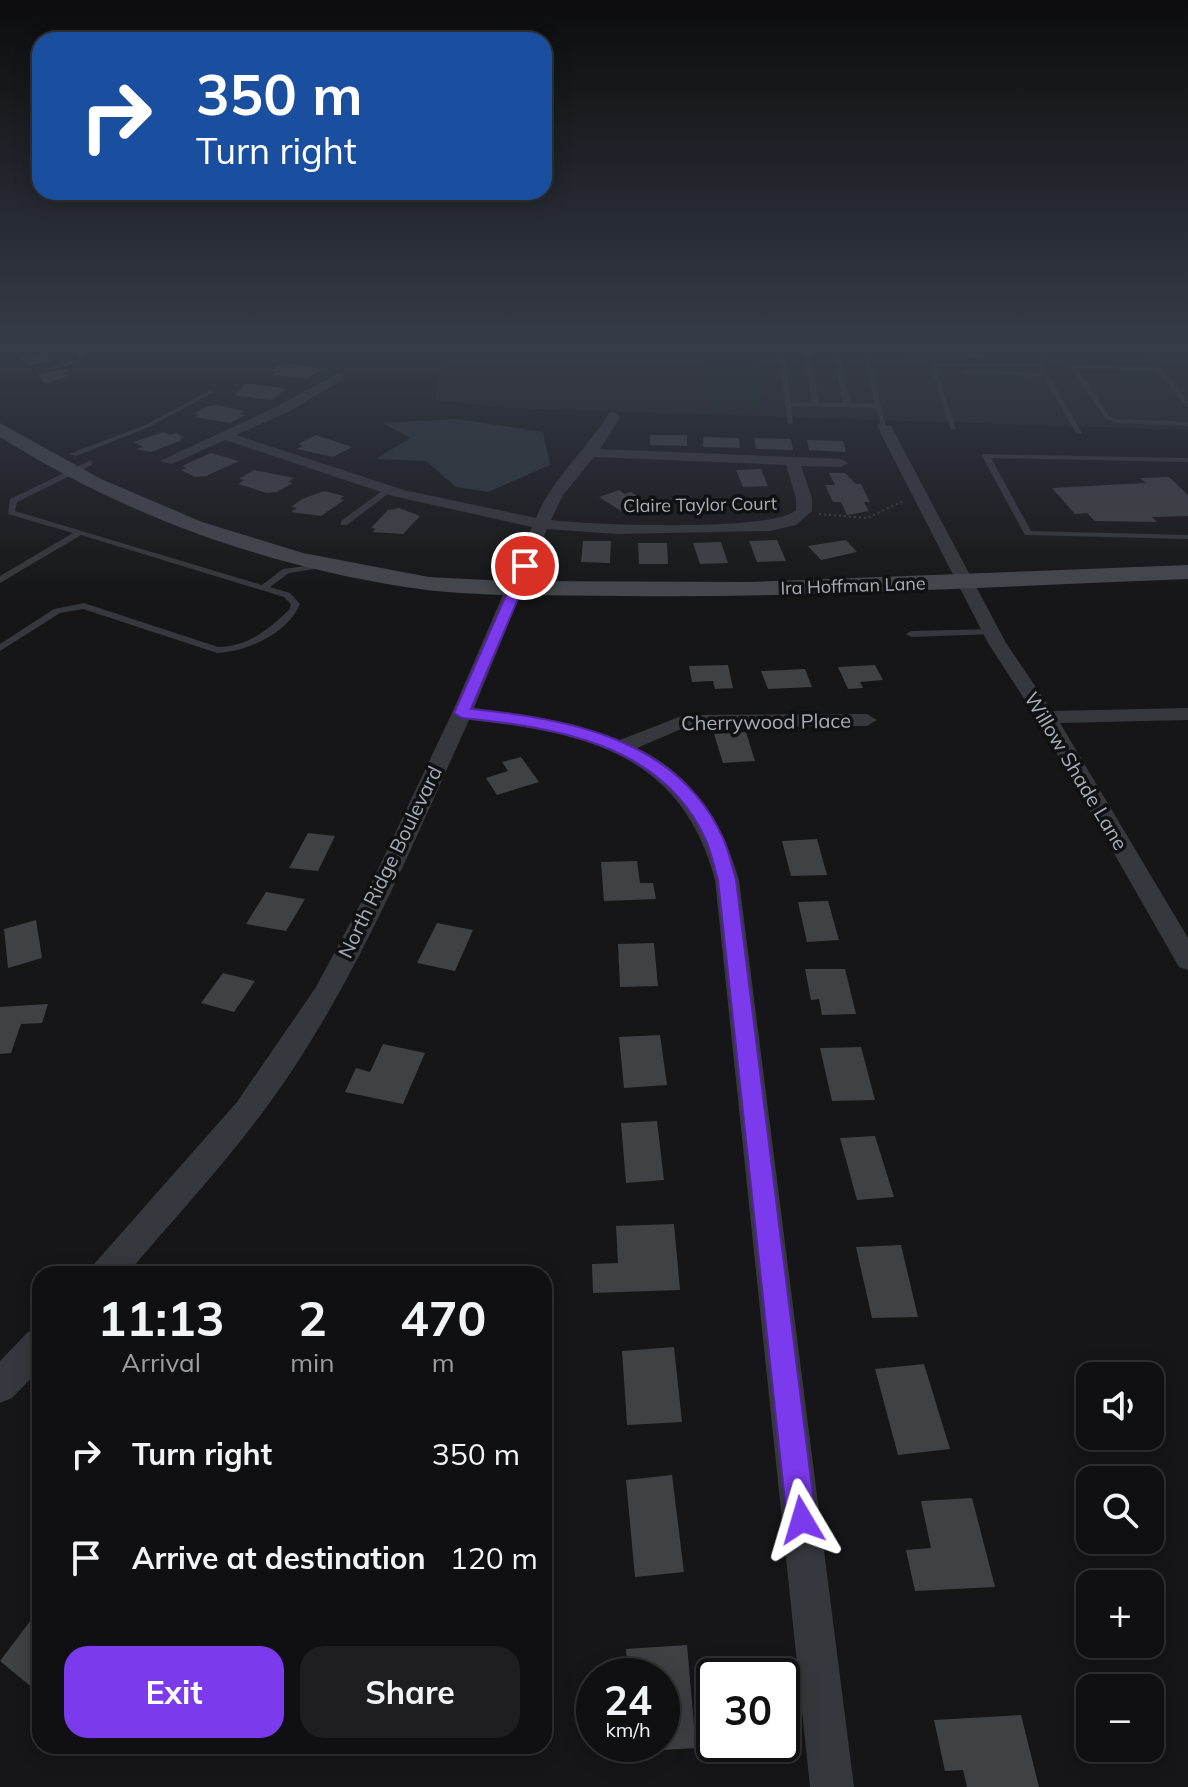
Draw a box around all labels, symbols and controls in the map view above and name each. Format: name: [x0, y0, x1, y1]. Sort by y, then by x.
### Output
text: 350 m: [196, 59, 363, 129]
icon: right: [64, 64, 168, 168]
text: Turn right: [196, 128, 357, 173]
street label: Claire Taylor Court: [623, 492, 777, 517]
pin: [491, 532, 559, 600]
icon: arrive: [503, 544, 547, 588]
street label: Ira Hoffman Lane: [780, 571, 926, 600]
street label: Willow Shade Lane: [1019, 687, 1134, 854]
street label: Cherrywood Place: [681, 708, 851, 735]
street label: North Ridge Boulevard: [332, 762, 447, 962]
text: 11:13: [98, 1288, 225, 1348]
text: 2: [298, 1288, 327, 1348]
text: 470: [400, 1288, 486, 1348]
text: Arrival: [121, 1346, 201, 1379]
text: min: [290, 1346, 334, 1379]
text: m: [432, 1346, 455, 1379]
map controls: [1076, 1362, 1164, 1762]
button: sound: [1076, 1362, 1164, 1450]
icon: right: [64, 1432, 108, 1476]
text: Turn right: [132, 1435, 272, 1473]
text: 350 m: [432, 1435, 520, 1473]
button: search: [1076, 1466, 1164, 1554]
position arrow: [760, 1478, 844, 1562]
icon: arrive: [64, 1536, 108, 1580]
text: Arrive at destination: [132, 1539, 426, 1577]
text: 120 m: [450, 1539, 538, 1577]
button: +: [1076, 1570, 1164, 1658]
button: Exit: [64, 1646, 284, 1738]
button: Share: [300, 1646, 520, 1738]
speed limit sign: 30: [696, 1658, 800, 1762]
button: −: [1076, 1674, 1164, 1762]
text: 24: [604, 1675, 652, 1725]
text: km/h: [605, 1717, 651, 1742]

